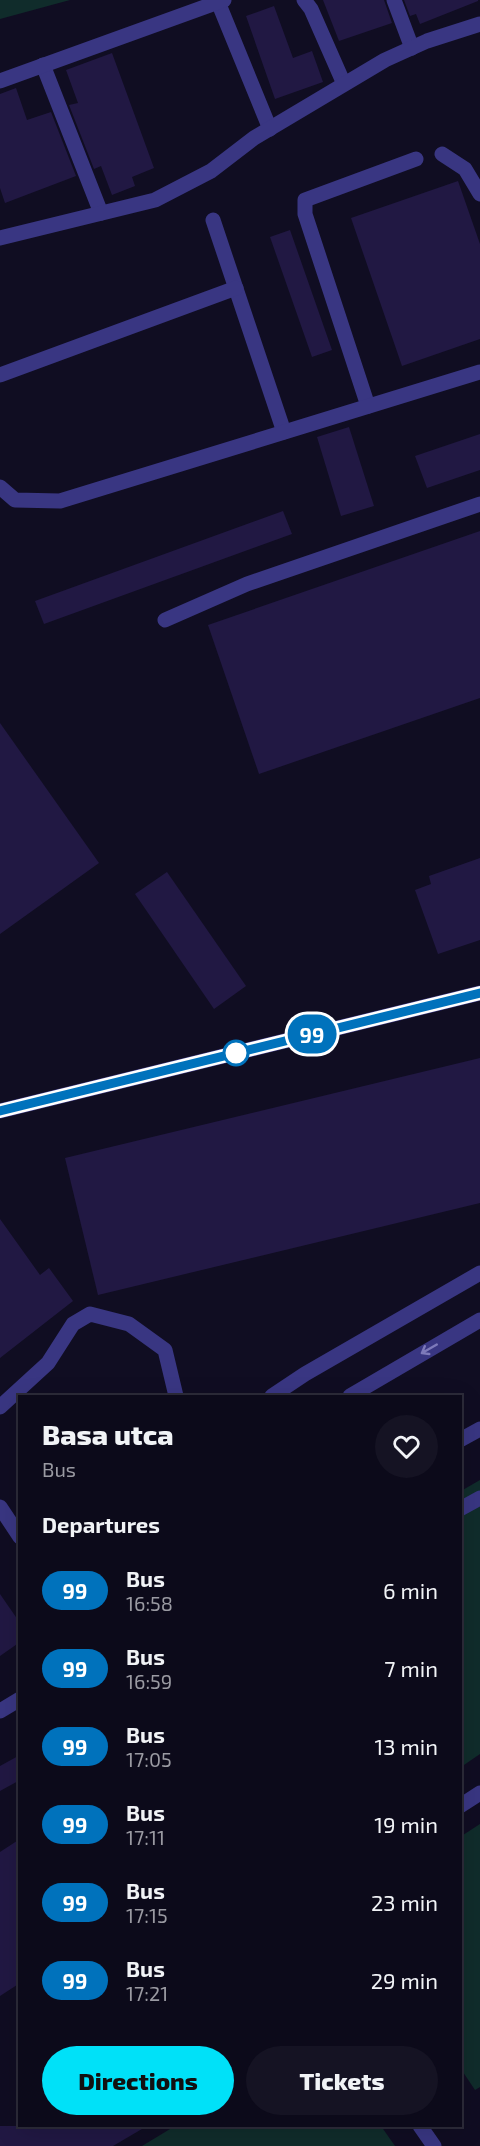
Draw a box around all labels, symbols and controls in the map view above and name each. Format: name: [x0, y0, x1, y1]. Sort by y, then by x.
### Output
line badge: 99: [285, 1014, 339, 1054]
text: 99: [300, 1022, 324, 1047]
unlabelled marker: [223, 1040, 249, 1066]
one-way arrow: [421, 1343, 438, 1355]
button: heart: [375, 1415, 438, 1478]
text: Basa utca: [42, 1417, 174, 1451]
text: Bus: [42, 1457, 76, 1481]
text: Departures: [42, 1511, 160, 1537]
text: Bus: [126, 1565, 165, 1591]
text: 6 min: [383, 1577, 438, 1603]
text: 99: [63, 1578, 87, 1603]
text: 16:58: [126, 1591, 173, 1615]
text: Bus: [126, 1643, 165, 1669]
text: 7 min: [384, 1655, 438, 1681]
text: 99: [63, 1656, 87, 1681]
text: 16:59: [126, 1669, 172, 1693]
text: Bus: [126, 1721, 165, 1747]
text: 13 min: [375, 1733, 438, 1759]
text: 99: [63, 1734, 87, 1759]
text: 17:05: [126, 1747, 172, 1771]
text: Bus: [126, 1799, 165, 1825]
text: 19 min: [374, 1811, 438, 1837]
text: 99: [63, 1812, 87, 1837]
text: 17:11: [126, 1825, 165, 1849]
text: Bus: [126, 1877, 165, 1903]
text: 23 min: [371, 1889, 438, 1915]
text: 99: [63, 1890, 87, 1915]
text: 17:15: [126, 1903, 168, 1927]
text: Bus: [126, 1955, 165, 1981]
text: 29 min: [371, 1967, 438, 1993]
text: 99: [63, 1968, 87, 1993]
text: 17:21: [126, 1981, 168, 2005]
button: Directions: [42, 2046, 234, 2115]
button: Tickets: [246, 2046, 438, 2115]

